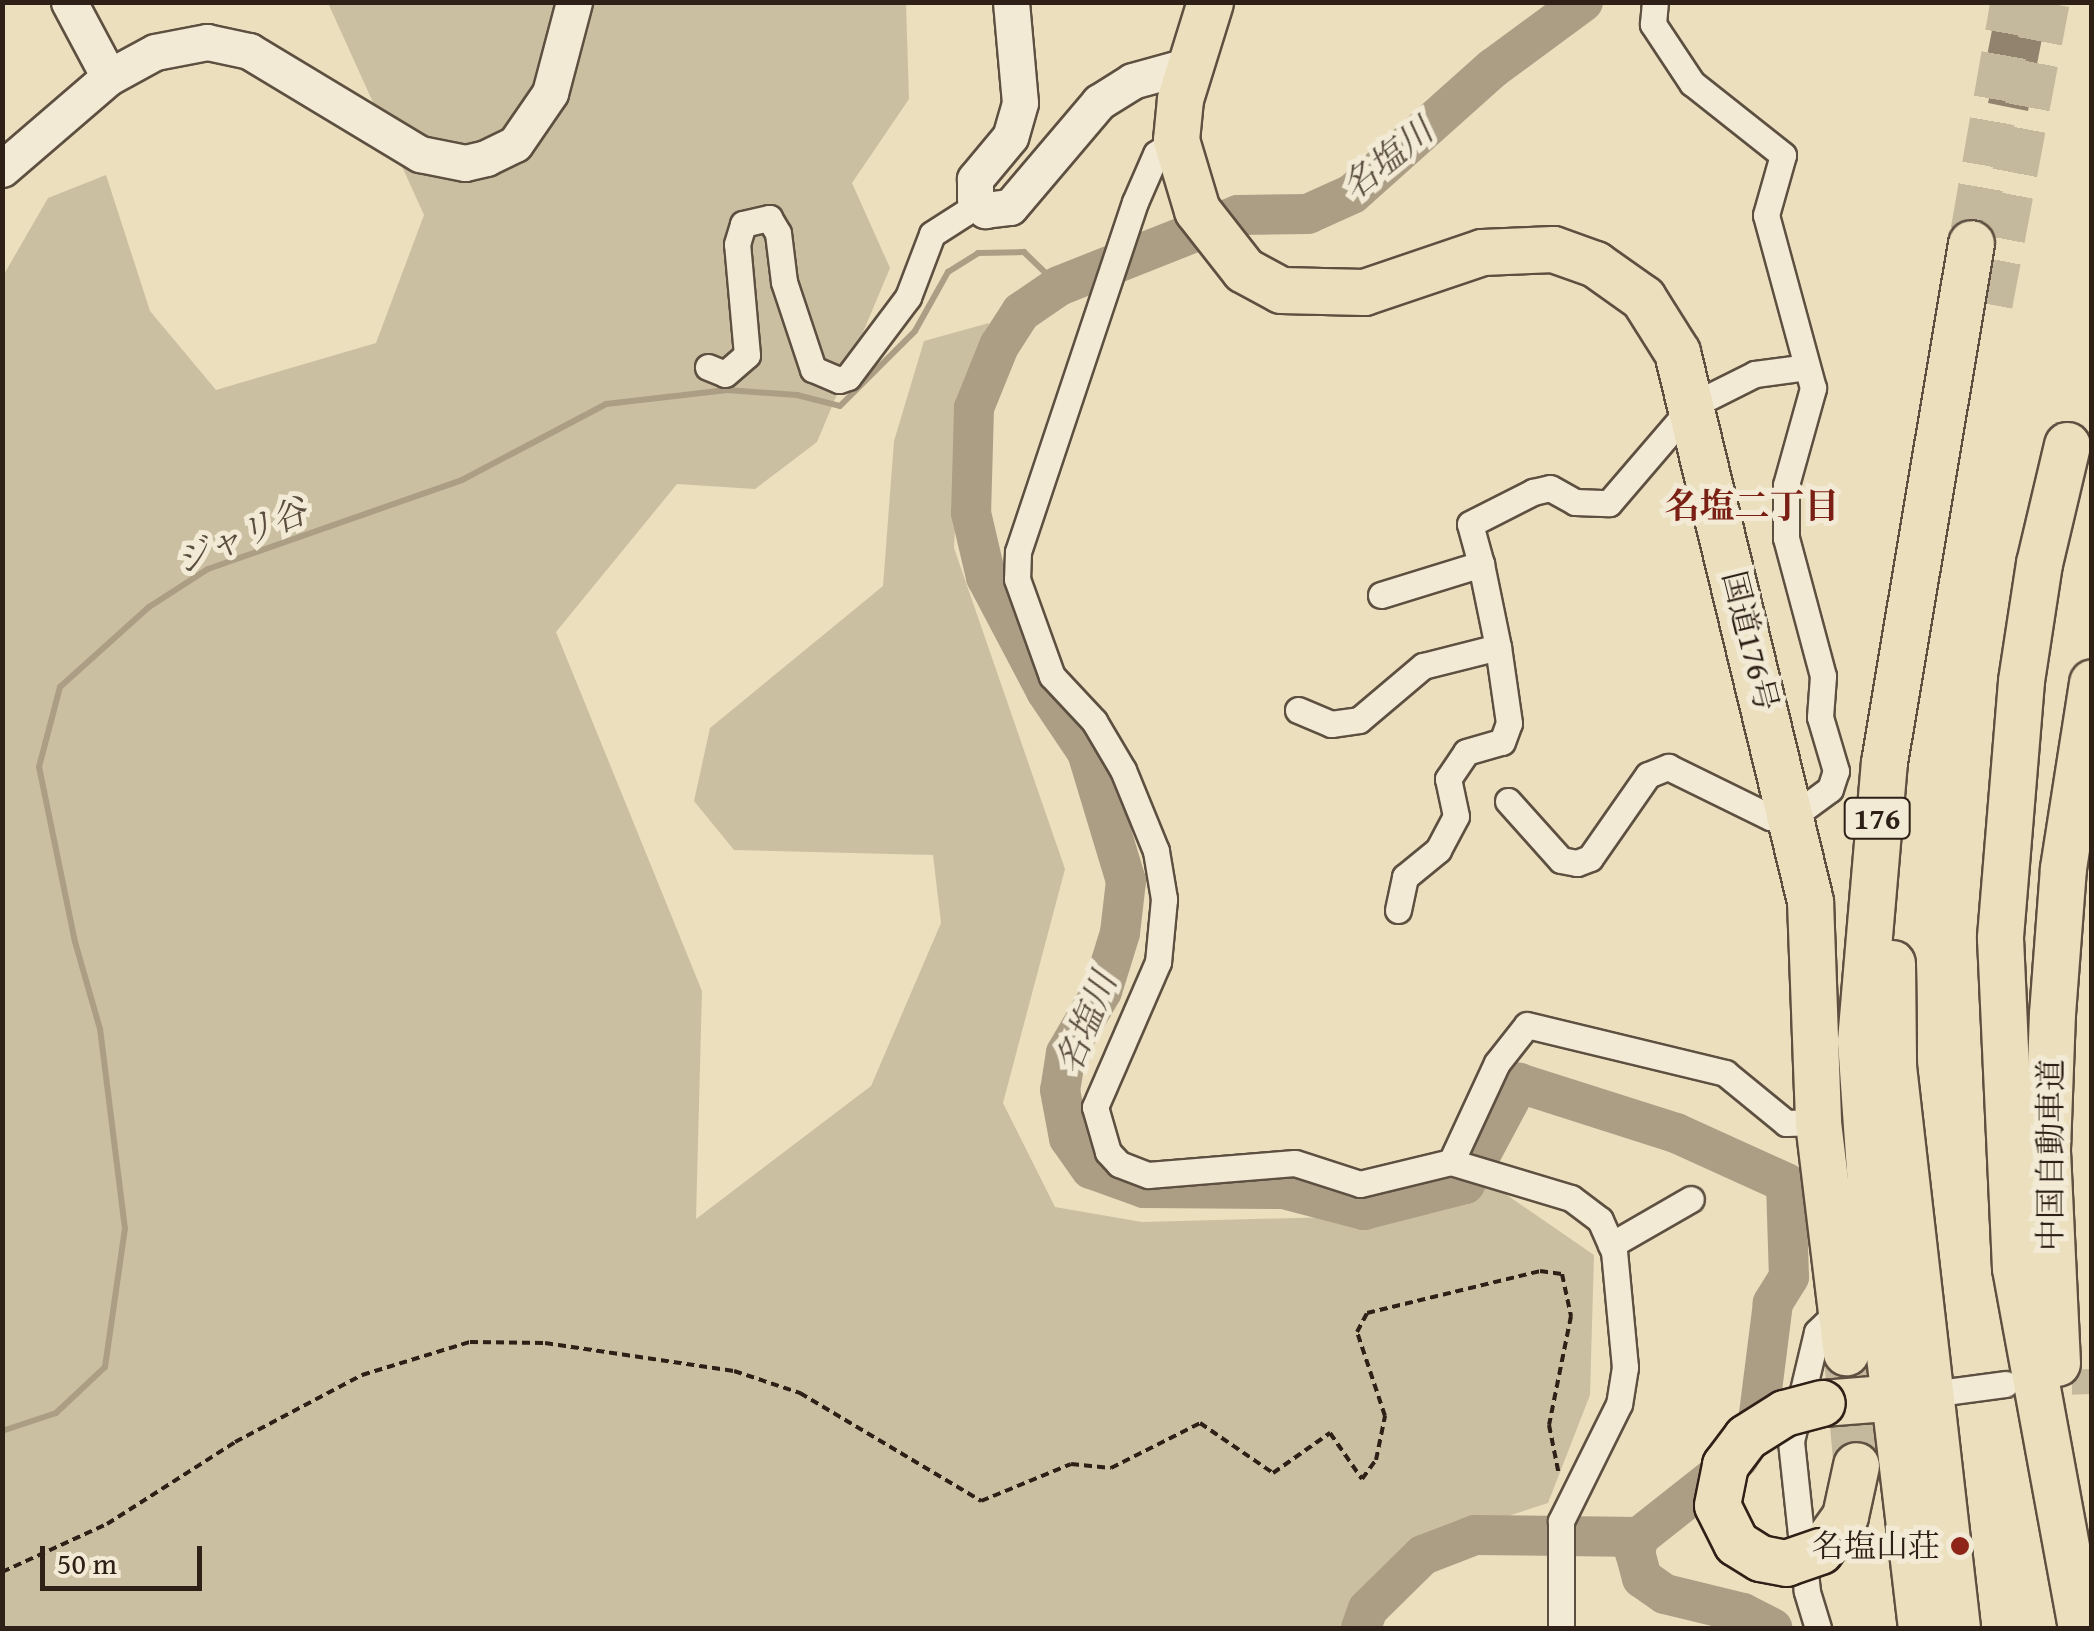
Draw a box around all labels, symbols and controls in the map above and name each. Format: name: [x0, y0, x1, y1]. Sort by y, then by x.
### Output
water label: 名塩川: [1333, 110, 1441, 208]
district label: 名塩二丁目: [1665, 485, 1839, 527]
water label: ジャリ谷: [168, 489, 314, 583]
street label: 国道176号: [1714, 567, 1786, 715]
road number: 176: [1842, 793, 1912, 843]
water label: 名塩川: [1047, 966, 1125, 1080]
street label: 中国自動車道: [2032, 1059, 2070, 1251]
scale bar: [45, 1526, 208, 1588]
place label: 名塩山荘: [1812, 1527, 1940, 1565]
marker: 名塩山荘: [1949, 1535, 1971, 1557]
text: 50 m: [57, 1541, 117, 1585]

